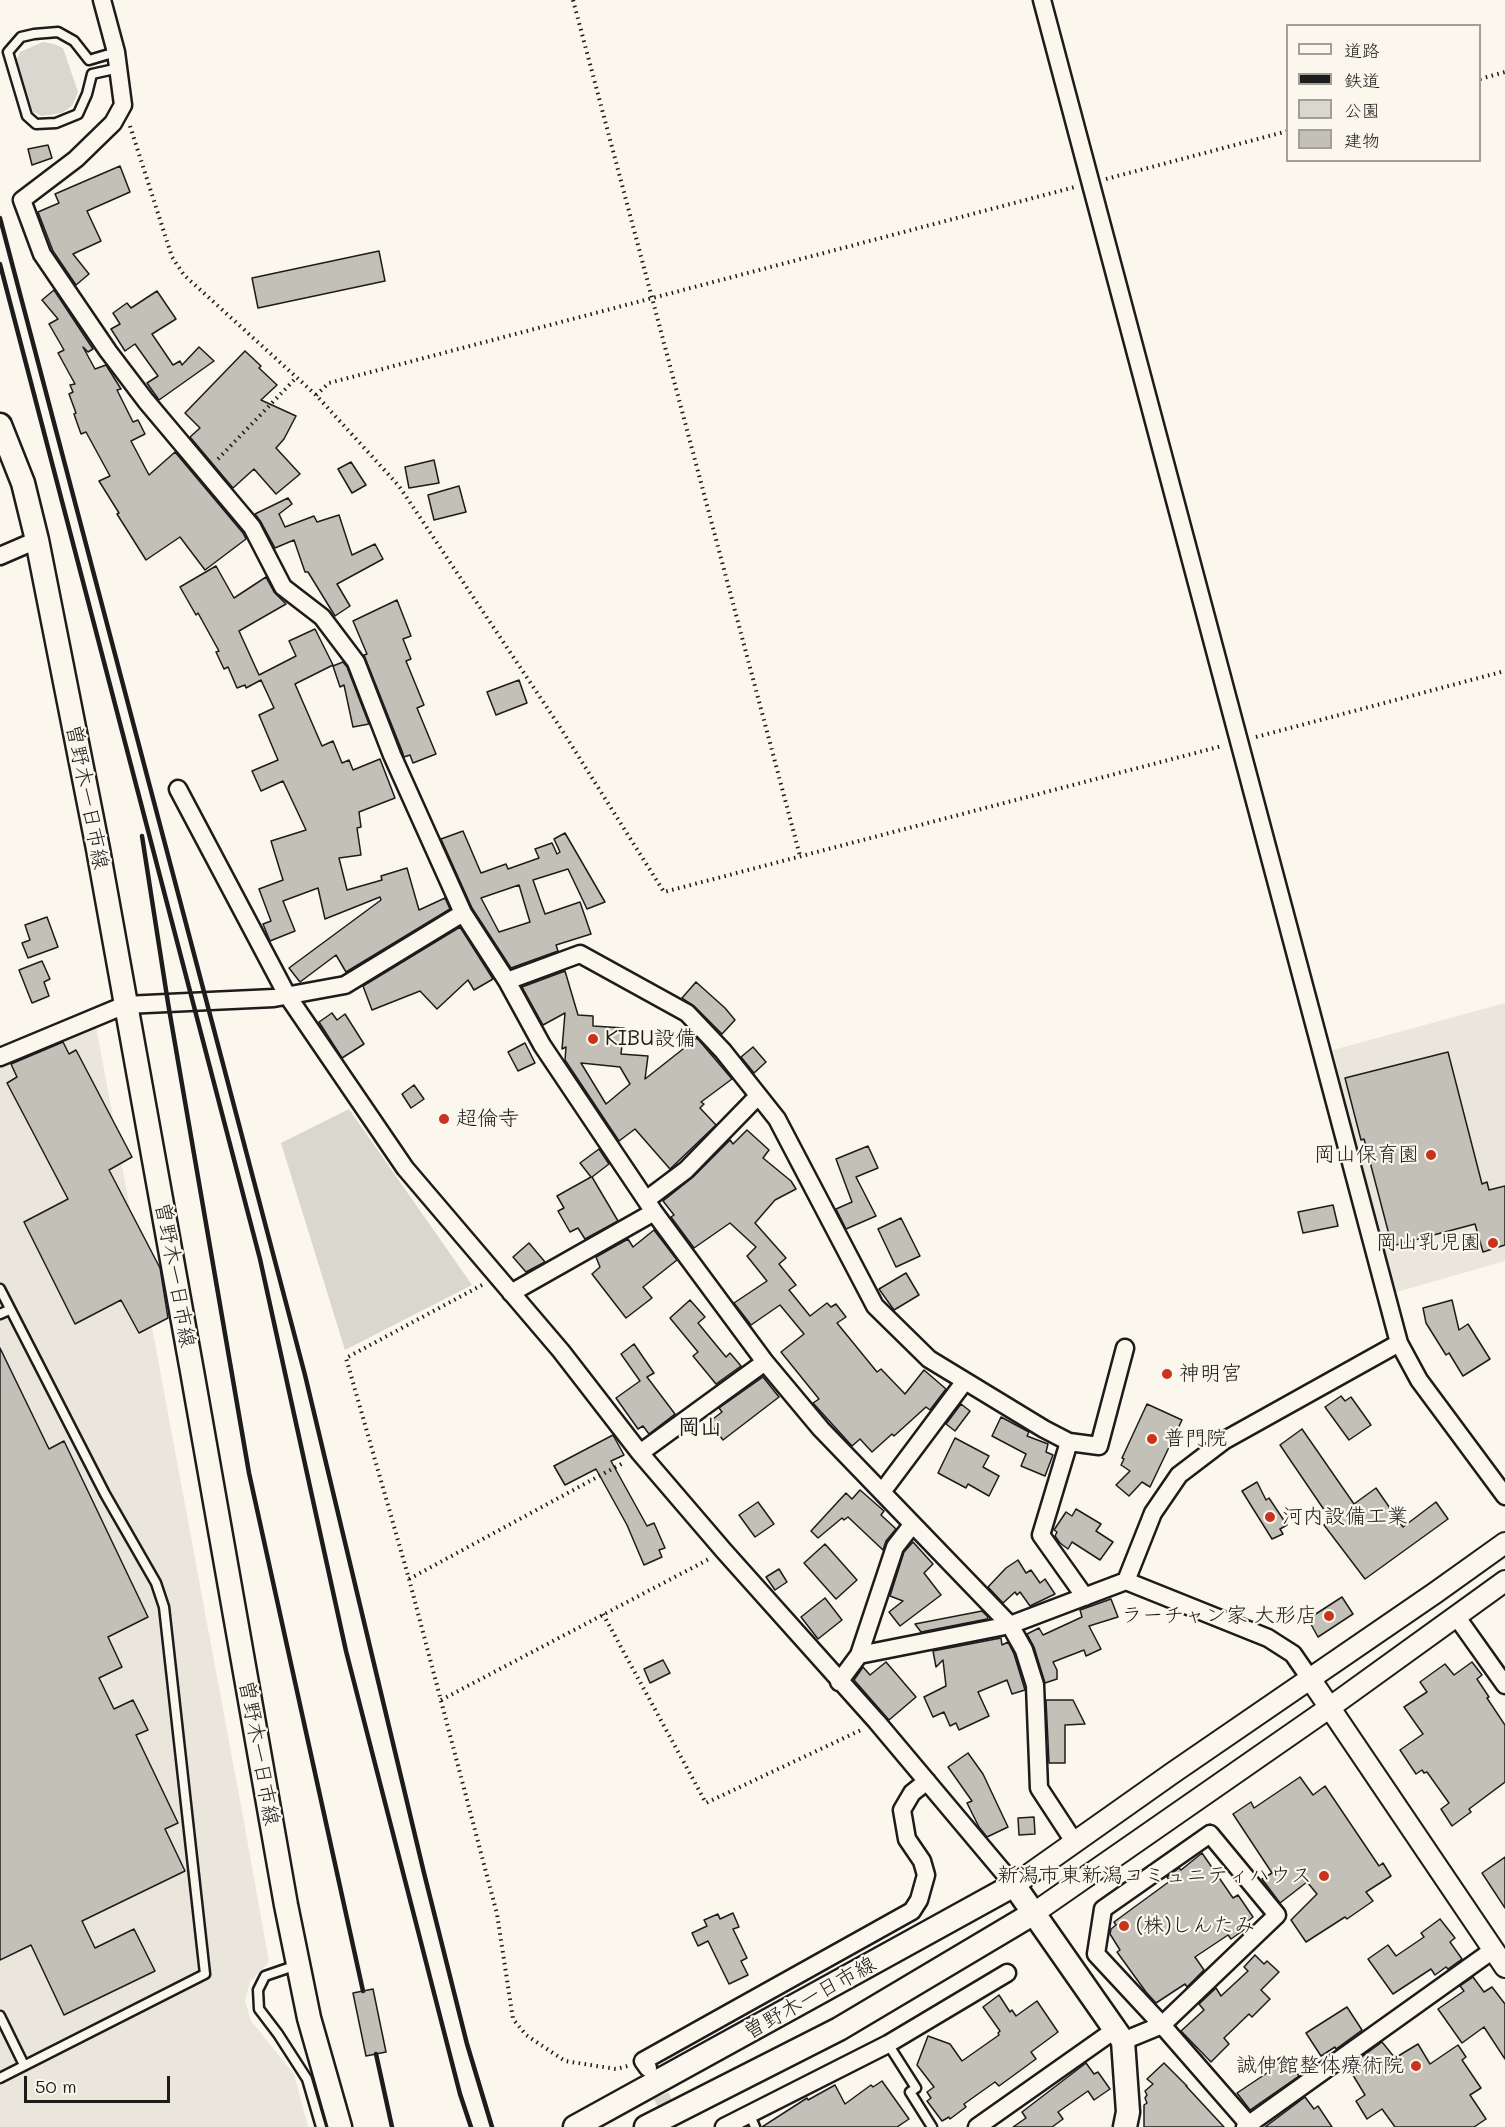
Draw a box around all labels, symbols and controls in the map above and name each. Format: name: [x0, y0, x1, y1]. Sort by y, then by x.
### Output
legend: [1286, 24, 1481, 162]
text: 道路: [1344, 38, 1380, 62]
text: 鉄道: [1344, 68, 1380, 92]
text: 公園: [1344, 98, 1380, 122]
text: 建物: [1344, 128, 1380, 152]
street label: 曽野木一日市線: [61, 722, 113, 872]
place label: KIBU設備: [605, 1026, 696, 1052]
marker: KIBU設備: [586, 1032, 600, 1046]
place label: 超倫寺: [456, 1106, 519, 1132]
marker: 超倫寺: [437, 1112, 451, 1126]
place label: 岡山保育園: [1314, 1142, 1419, 1168]
marker: 岡山保育園: [1424, 1148, 1438, 1162]
street label: 曽野木一日市線: [150, 1200, 200, 1350]
place label: 岡山乳児園: [1376, 1230, 1481, 1256]
marker: 岡山乳児園: [1486, 1236, 1500, 1250]
place label: 神明宮: [1179, 1361, 1242, 1387]
marker: 神明宮: [1160, 1367, 1174, 1381]
district label: 岡山: [678, 1414, 722, 1440]
place label: 普門院: [1164, 1426, 1227, 1452]
marker: 普門院: [1145, 1432, 1159, 1446]
place label: 河内設備工業: [1282, 1504, 1408, 1530]
marker: 河内設備工業: [1263, 1510, 1277, 1524]
place label: ラーチャン家 大形店: [1121, 1603, 1317, 1629]
marker: ラーチャン家 大形店: [1322, 1609, 1336, 1623]
street label: 曽野木一日市線: [234, 1678, 284, 1828]
place label: 新潟市東新潟コミュニティハウス: [997, 1863, 1312, 1889]
marker: 新潟市東新潟コミュニティハウス: [1317, 1869, 1331, 1883]
place label: (株)しんたみ: [1136, 1913, 1255, 1939]
marker: (株)しんたみ: [1117, 1919, 1131, 1933]
street label: 曽野木一日市線: [740, 1951, 880, 2045]
place label: 誠伸館整体療術院: [1236, 2053, 1404, 2079]
marker: 誠伸館整体療術院: [1409, 2059, 1423, 2073]
scale bar: [27, 2064, 172, 2102]
text: 50 m: [35, 2074, 77, 2098]

